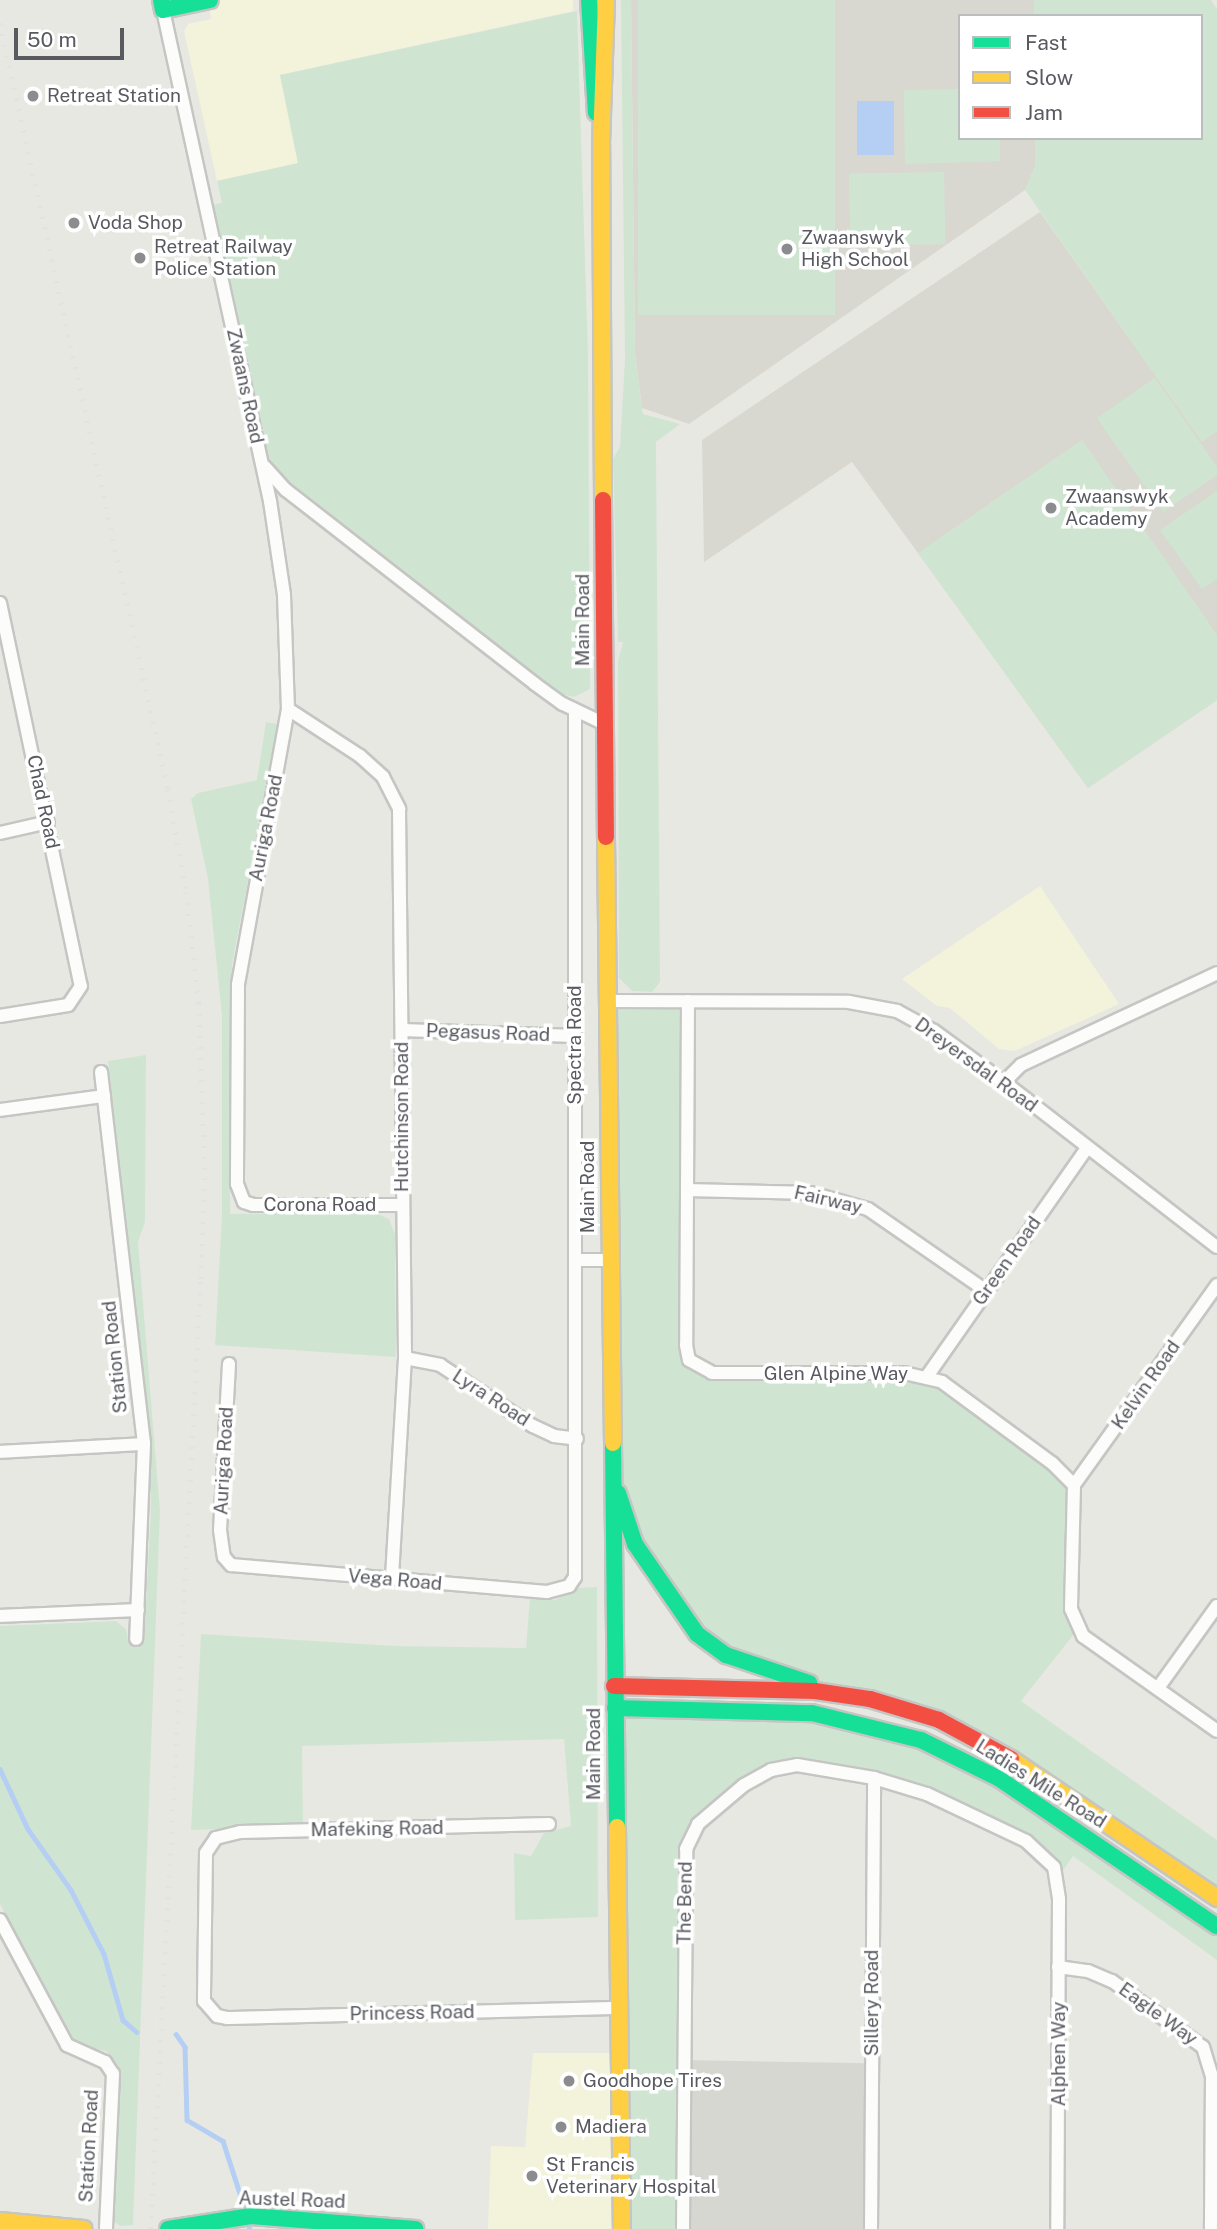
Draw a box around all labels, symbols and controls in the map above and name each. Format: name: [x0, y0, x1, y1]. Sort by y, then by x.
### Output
scale bar: [18, 14, 128, 58]
legend: [958, 14, 1203, 140]
text: 50 m: [27, 27, 77, 52]
text: Fast: [1025, 30, 1067, 55]
text: Slow: [1025, 65, 1073, 90]
place label: Retreat Station: [47, 85, 181, 107]
marker: Retreat Station: [25, 88, 41, 104]
text: Jam: [1025, 100, 1063, 125]
place label: Voda Shop: [88, 212, 183, 234]
marker: Voda Shop: [66, 215, 82, 231]
place label: Zwaanswyk High School: [801, 227, 909, 271]
place label: Retreat Railway Police Station: [154, 236, 293, 280]
marker: Zwaanswyk High School: [779, 241, 795, 257]
marker: Retreat Railway Police Station: [132, 250, 148, 266]
street label: Zwaans Road: [222, 326, 268, 446]
place label: Zwaanswyk Academy: [1065, 486, 1169, 530]
marker: Zwaanswyk Academy: [1043, 500, 1059, 516]
street label: Main Road: [572, 574, 594, 666]
street label: Chad Road: [22, 753, 64, 851]
street label: Auriga Road: [244, 773, 288, 883]
street label: Spectra Road: [564, 985, 586, 1105]
street label: Dreyersdal Road: [910, 1013, 1042, 1117]
street label: Pegasus Road: [425, 1019, 551, 1047]
street label: Hutchinson Road: [391, 1042, 413, 1192]
street label: Main Road: [577, 1141, 599, 1233]
street label: Fairway: [792, 1181, 864, 1219]
street label: Corona Road: [264, 1194, 376, 1216]
street label: Green Road: [968, 1212, 1046, 1310]
street label: Station Road: [98, 1300, 132, 1414]
street label: Kelvin Road: [1107, 1336, 1185, 1434]
street label: Glen Alpine Way: [764, 1363, 908, 1385]
street label: Lyra Road: [448, 1365, 534, 1431]
street label: Auriga Road: [210, 1406, 238, 1516]
street label: Vega Road: [347, 1565, 443, 1595]
street label: Main Road: [583, 1708, 605, 1800]
street label: Ladies Mile Road: [972, 1735, 1110, 1833]
street label: Mafeking Road: [310, 1816, 444, 1842]
street label: The Bend: [673, 1861, 697, 1945]
street label: Sillery Road: [861, 1950, 883, 2056]
street label: Eagle Way: [1114, 1978, 1202, 2050]
street label: Princess Road: [349, 2001, 475, 2025]
street label: Alphen Way: [1048, 2001, 1070, 2107]
place label: Goodhope Tires: [583, 2070, 722, 2092]
marker: Goodhope Tires: [561, 2073, 577, 2089]
street label: Station Road: [75, 2089, 103, 2203]
place label: Madiera: [575, 2116, 647, 2138]
marker: Madiera: [553, 2119, 569, 2135]
place label: St Francis Veterinary Hospital: [546, 2154, 717, 2198]
marker: St Francis Veterinary Hospital: [524, 2168, 540, 2184]
street label: Austel Road: [238, 2187, 346, 2213]

